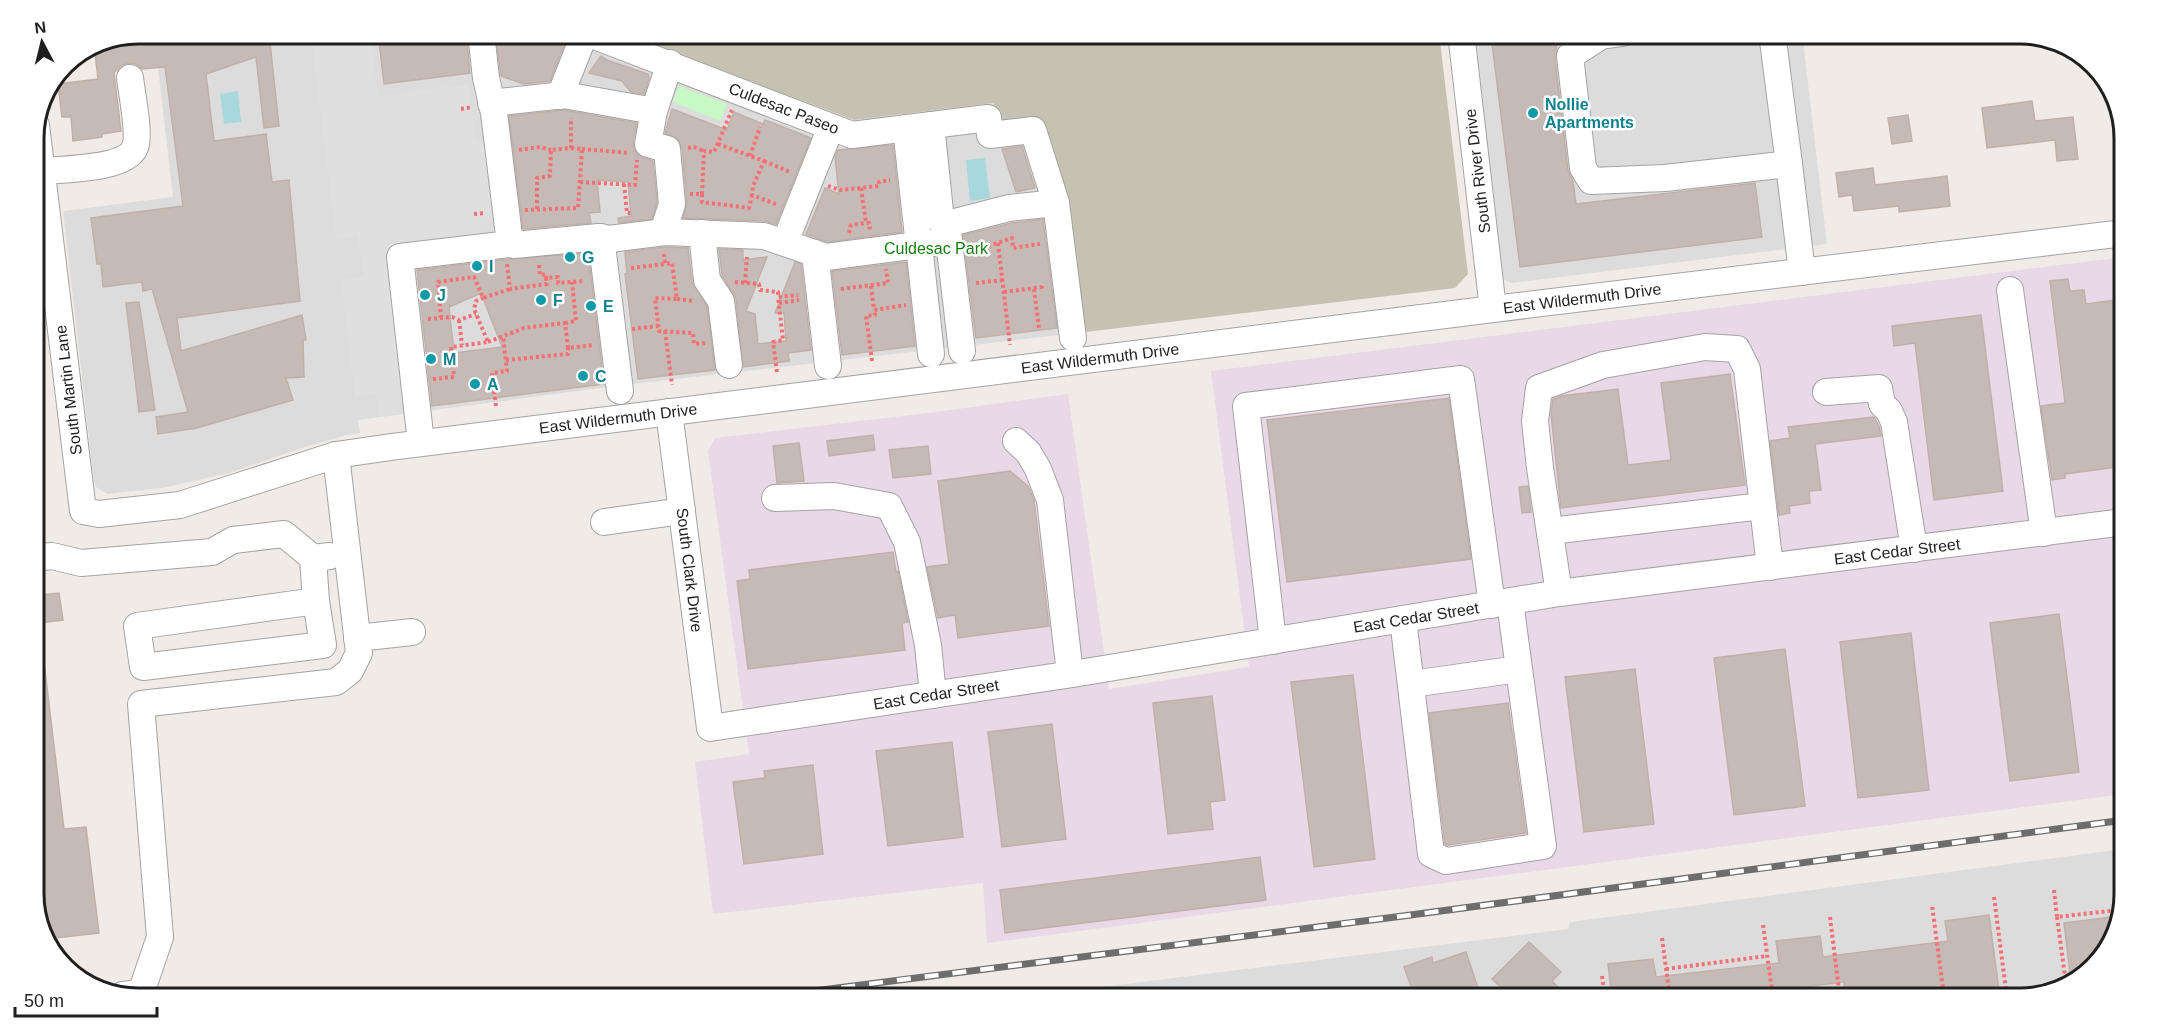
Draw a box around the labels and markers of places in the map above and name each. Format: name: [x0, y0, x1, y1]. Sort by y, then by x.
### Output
place label: Nollie Apartments: [1545, 96, 1634, 131]
marker: Nollie Apartments: [1526, 106, 1540, 120]
place label: G: [582, 249, 594, 266]
marker: G: [563, 250, 577, 264]
place label: I: [489, 258, 493, 275]
marker: I: [470, 259, 484, 273]
place label: J: [437, 287, 446, 304]
marker: J: [418, 288, 432, 302]
place label: F: [553, 292, 563, 309]
marker: F: [534, 293, 548, 307]
place label: E: [603, 298, 614, 315]
marker: E: [584, 299, 598, 313]
place label: M: [443, 351, 456, 368]
marker: M: [424, 352, 438, 366]
place label: C: [595, 368, 607, 385]
marker: C: [576, 369, 590, 383]
place label: A: [487, 376, 499, 393]
marker: A: [468, 377, 482, 391]

